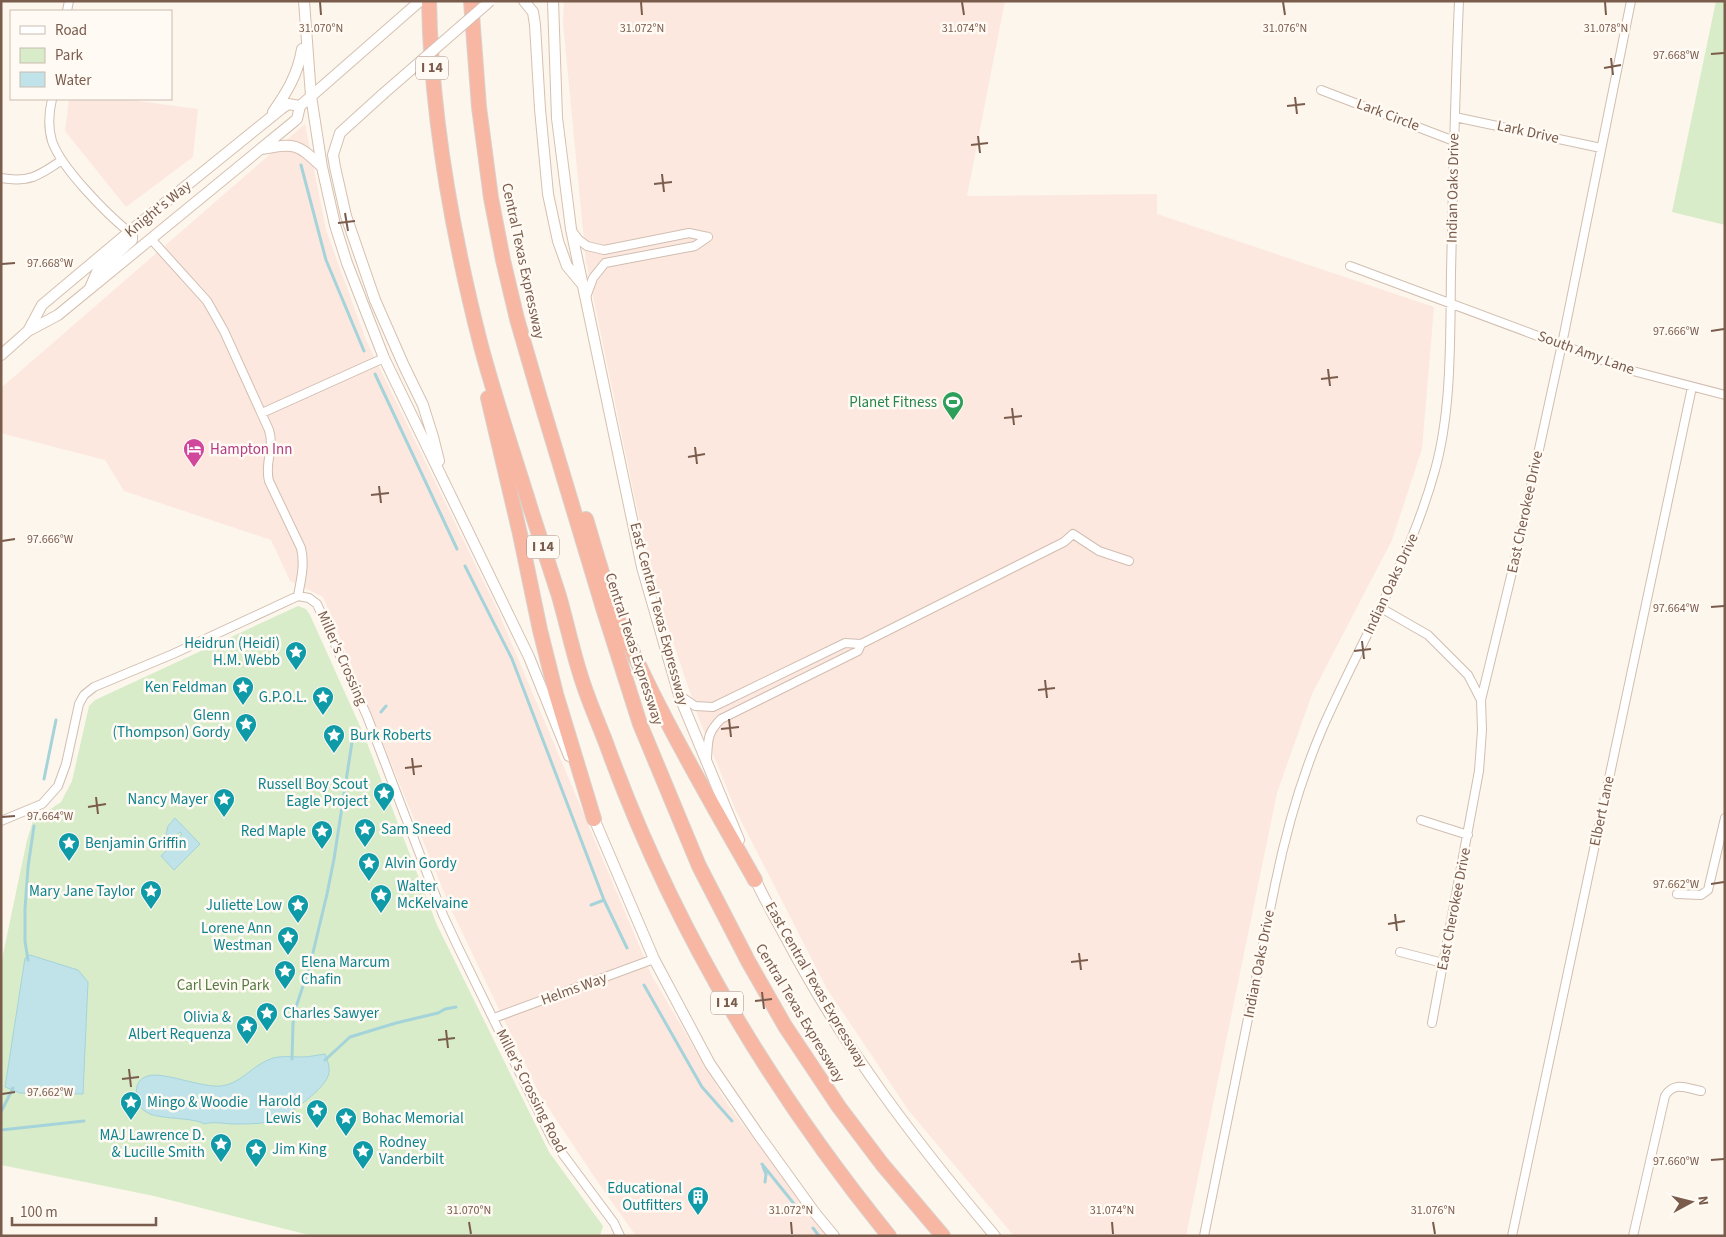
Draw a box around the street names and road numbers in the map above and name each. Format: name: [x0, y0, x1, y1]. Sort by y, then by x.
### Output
road number: I 14: [416, 56, 448, 80]
street label: Lark Circle: [1353, 93, 1423, 137]
street label: Lark Drive: [1495, 115, 1561, 149]
street label: Indian Oaks Drive: [1442, 133, 1464, 243]
street label: Knight's Way: [120, 176, 196, 242]
street label: Central Texas Expressway: [496, 181, 550, 341]
street label: South Amy Lane: [1535, 326, 1637, 380]
street label: East Cherokee Drive: [1502, 449, 1548, 575]
street label: East Central Texas Expressway: [626, 521, 692, 707]
street label: Indian Oaks Drive: [1358, 530, 1424, 638]
road number: I 14: [527, 536, 559, 558]
street label: Central Texas Expressway: [601, 571, 667, 727]
street label: Miller's Crossing: [312, 607, 372, 709]
street label: Elbert Lane: [1584, 774, 1620, 848]
street label: East Cherokee Drive: [1432, 846, 1476, 972]
street label: East Central Texas Expressway: [761, 899, 871, 1071]
street label: Indian Oaks Drive: [1238, 908, 1280, 1020]
street label: Central Texas Expressway: [751, 940, 849, 1086]
street label: Helms Way: [538, 967, 610, 1011]
road number: I 14: [711, 991, 743, 1014]
street label: Miller's Crossing Road: [491, 1025, 571, 1157]

